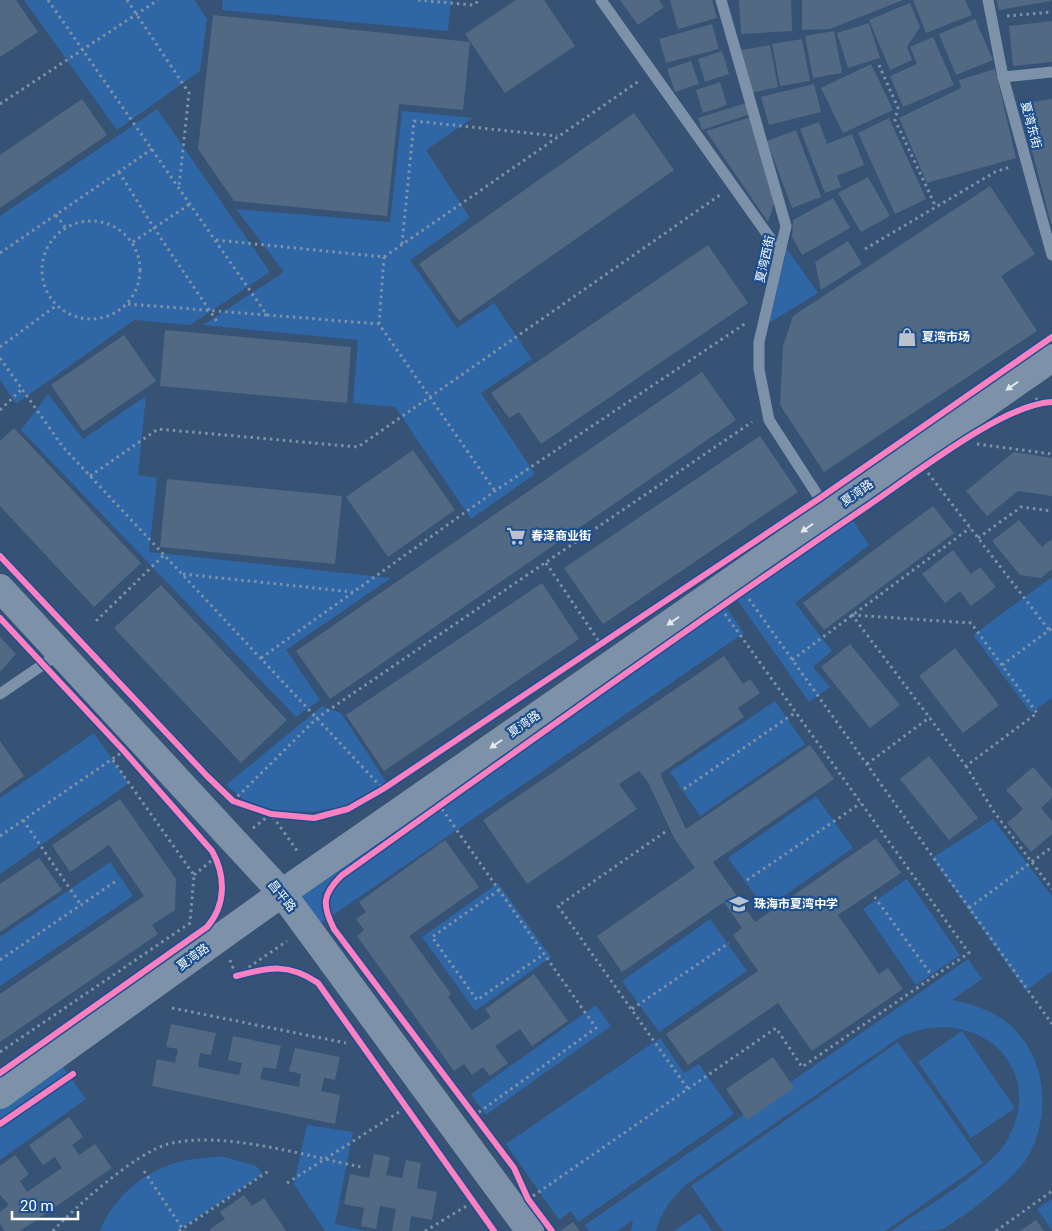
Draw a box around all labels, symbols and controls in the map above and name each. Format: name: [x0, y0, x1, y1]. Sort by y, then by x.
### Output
street label: 夏湾东街: [1018, 100, 1044, 150]
street label: 夏湾西街: [753, 234, 777, 284]
shop icon: 夏湾市场: [896, 326, 918, 348]
place label: 夏湾市场: [922, 330, 970, 344]
one-way arrow: [1005, 381, 1019, 391]
street label: 夏湾路: [838, 477, 876, 509]
one-way arrow: [800, 523, 813, 533]
supermarket icon: 春泽商业街: [505, 525, 527, 547]
place label: 春泽商业街: [531, 529, 591, 543]
one-way arrow: [666, 616, 680, 626]
street label: 夏湾路: [505, 708, 543, 740]
one-way arrow: [490, 739, 503, 749]
street label: 昌平路: [265, 878, 299, 914]
school or university icon: 珠海市夏湾中学: [728, 893, 750, 915]
place label: 珠海市夏湾中学: [754, 897, 838, 911]
street label: 夏湾路: [174, 941, 212, 973]
scale bar: [12, 1188, 79, 1220]
text: 20 m: [20, 1197, 54, 1215]

